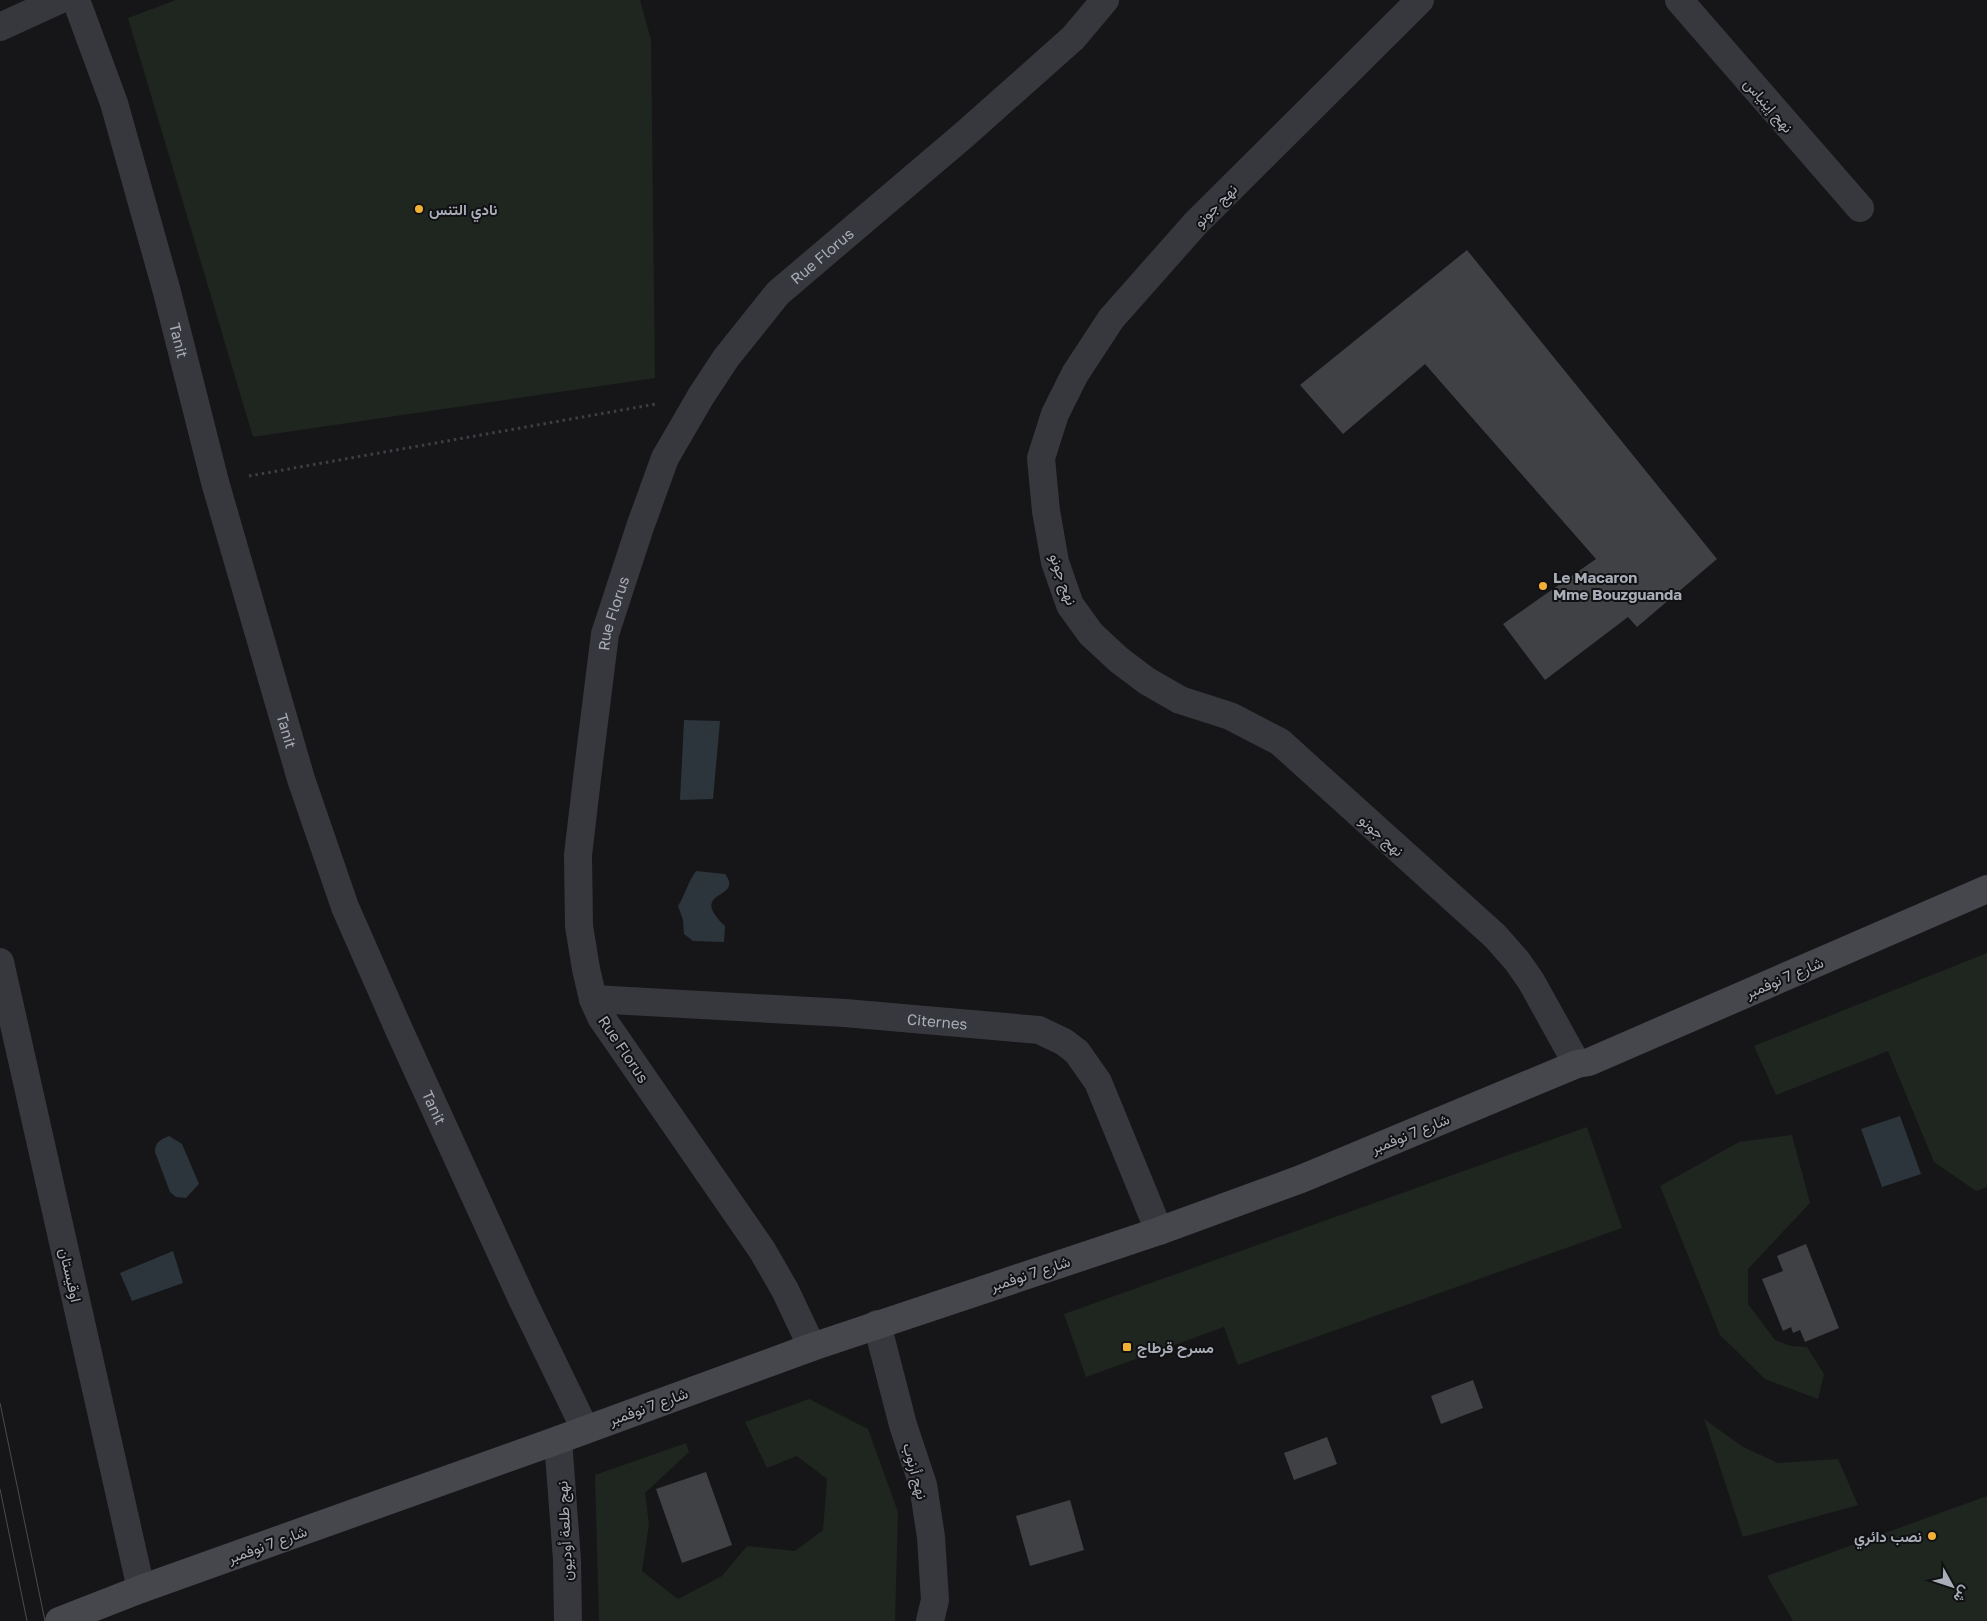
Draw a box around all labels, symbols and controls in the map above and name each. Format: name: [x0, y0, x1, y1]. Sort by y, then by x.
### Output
street label: نهج إينياس: [1738, 74, 1797, 138]
street label: نهج جونو: [1190, 180, 1242, 232]
place label: نادي التنس: [429, 200, 498, 223]
marker: نادي التنس: [413, 203, 425, 215]
street label: Rue Florus: [787, 224, 857, 288]
street label: Tanit: [166, 321, 192, 360]
street label: نهج جونو: [1044, 551, 1081, 608]
place label: Le Macaron Mme Bouzguanda: [1553, 568, 1682, 603]
street label: Rue Florus: [594, 574, 632, 652]
marker: Le Macaron Mme Bouzguanda: [1537, 580, 1549, 592]
street label: Tanit: [273, 711, 301, 750]
street label: نهج جونو: [1354, 810, 1408, 862]
street label: شارع 7 نوفمبر: [1741, 952, 1827, 1005]
street label: Citernes: [906, 1009, 968, 1033]
street label: Rue Florus: [595, 1012, 653, 1086]
street label: Tanit: [419, 1087, 450, 1127]
street label: شارع 7 نوفمبر: [1367, 1109, 1453, 1160]
street label: اوقيستان: [55, 1246, 86, 1304]
street label: شارع 7 نوفمبر: [987, 1252, 1073, 1298]
place label: مسرح قرطاج: [1137, 1338, 1214, 1358]
marker: مسرح قرطاج: [1121, 1341, 1133, 1353]
street label: شارع 7 نوفمبر: [605, 1383, 691, 1432]
street label: نهج أرنوب: [897, 1441, 932, 1502]
street label: نهج طلعة أوديون: [552, 1480, 579, 1581]
street label: شارع 7 نوفمبر: [224, 1521, 310, 1570]
place label: نصب دائري: [1854, 1527, 1922, 1550]
marker: نصب دائري: [1926, 1530, 1938, 1542]
north arrow: [1927, 1561, 1977, 1611]
text: ش: [1950, 1582, 1974, 1607]

